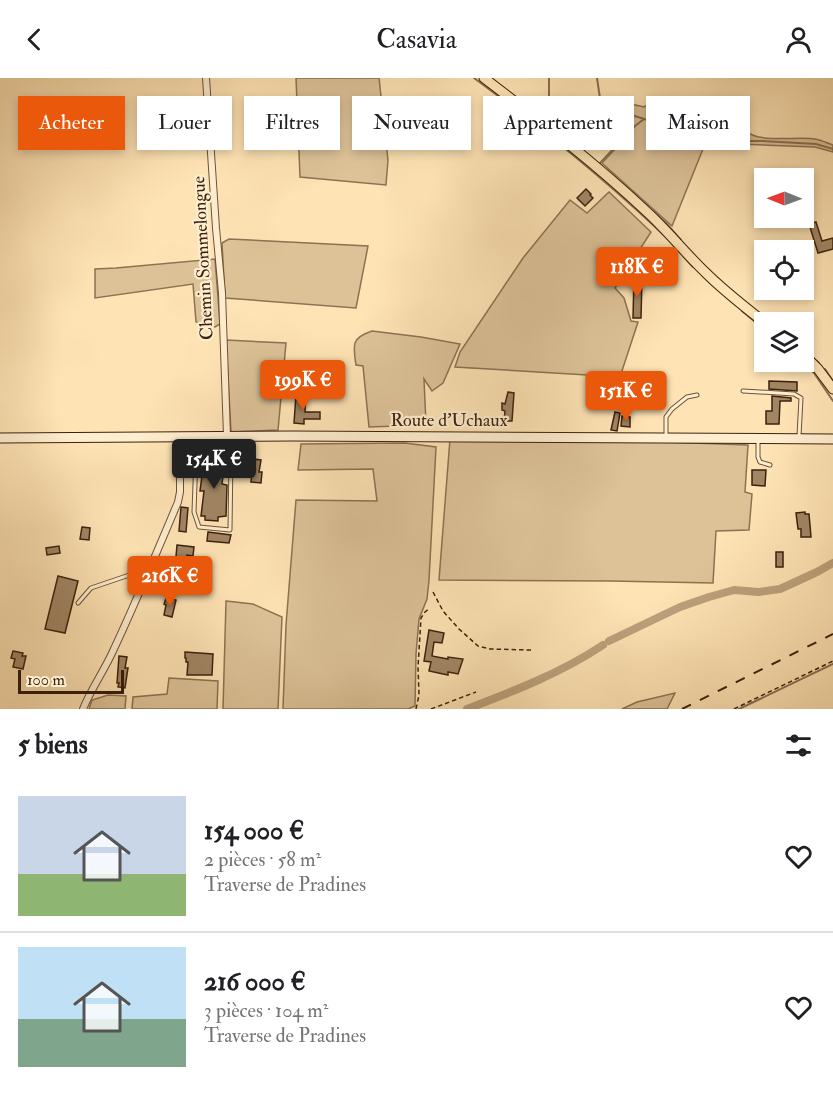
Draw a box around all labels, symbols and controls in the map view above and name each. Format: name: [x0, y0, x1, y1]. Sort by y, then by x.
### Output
icon: back: [18, 23, 51, 56]
text: Casavia: [376, 23, 457, 56]
icon: person: [782, 23, 815, 56]
chip: Acheter: [18, 96, 125, 150]
chip: Louer: [137, 96, 232, 150]
chip: Filtres: [244, 96, 340, 150]
chip: Nouveau: [352, 96, 471, 150]
chip: Appartement: [483, 96, 634, 150]
chip: Maison: [646, 96, 750, 150]
north arrow: [754, 168, 814, 228]
map controls: [754, 168, 814, 372]
street label: Chemin Sommelongue: [187, 175, 219, 341]
button: locate: [754, 240, 814, 300]
pin: 118K €: [588, 247, 686, 298]
text: 118K €: [610, 254, 664, 279]
button: layers: [754, 312, 814, 372]
pin: 199K €: [254, 360, 352, 411]
text: 199K €: [274, 367, 332, 392]
pin: 151K €: [577, 371, 675, 422]
text: 151K €: [600, 378, 652, 403]
street label: Route d'Uchaux: [390, 409, 508, 432]
pin: 154K €: [165, 439, 263, 490]
text: 154K €: [186, 446, 242, 471]
pin: 216K €: [121, 556, 219, 607]
text: 216K €: [141, 563, 199, 588]
scale bar: [18, 667, 124, 694]
text: 100 m: [27, 670, 65, 690]
text: 5 biens: [18, 729, 88, 761]
icon: filters: [782, 729, 815, 762]
text: 154 000 €: [204, 815, 304, 847]
icon: home: [66, 820, 138, 892]
icon: heart: [782, 840, 815, 873]
text: 2 pièces · 58 m²: [204, 847, 321, 872]
text: Traverse de Pradines: [204, 872, 366, 897]
text: 216 000 €: [204, 966, 306, 998]
icon: home: [66, 971, 138, 1043]
icon: heart: [782, 991, 815, 1024]
text: 3 pièces · 104 m²: [204, 998, 328, 1023]
text: Traverse de Pradines: [204, 1023, 366, 1048]

